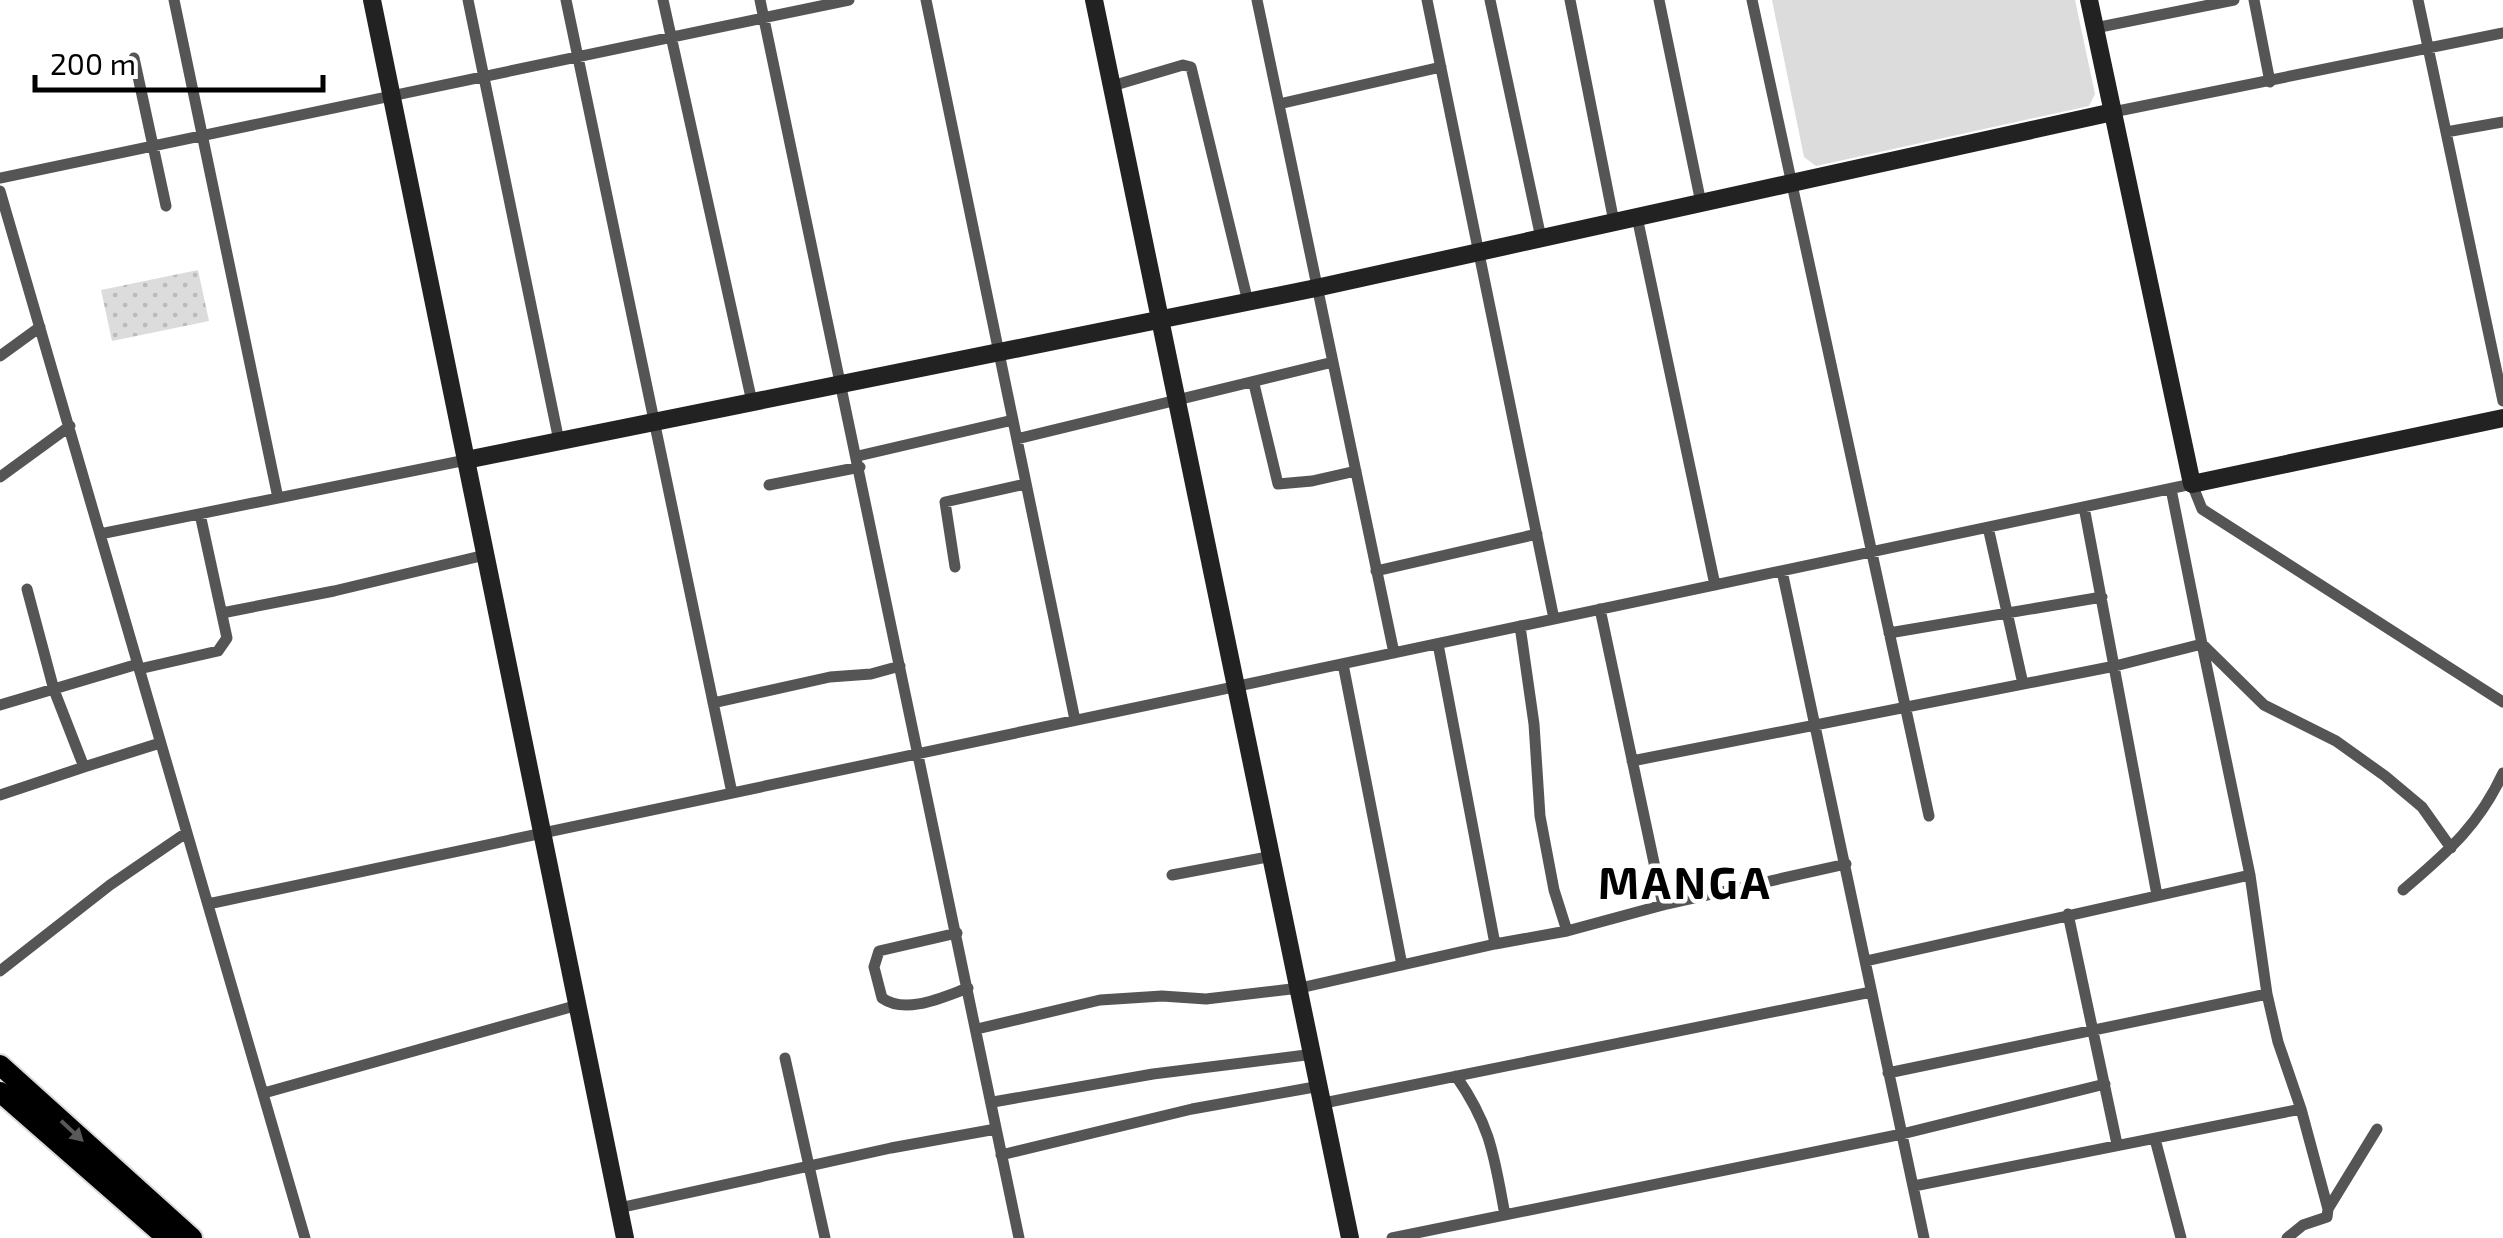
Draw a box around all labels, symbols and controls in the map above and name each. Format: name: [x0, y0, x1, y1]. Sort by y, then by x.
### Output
scale bar: [35, 30, 322, 92]
text: 200 m: [50, 45, 136, 81]
district label: MANGA: [1598, 854, 1772, 908]
one-way arrow: [60, 1119, 84, 1142]

